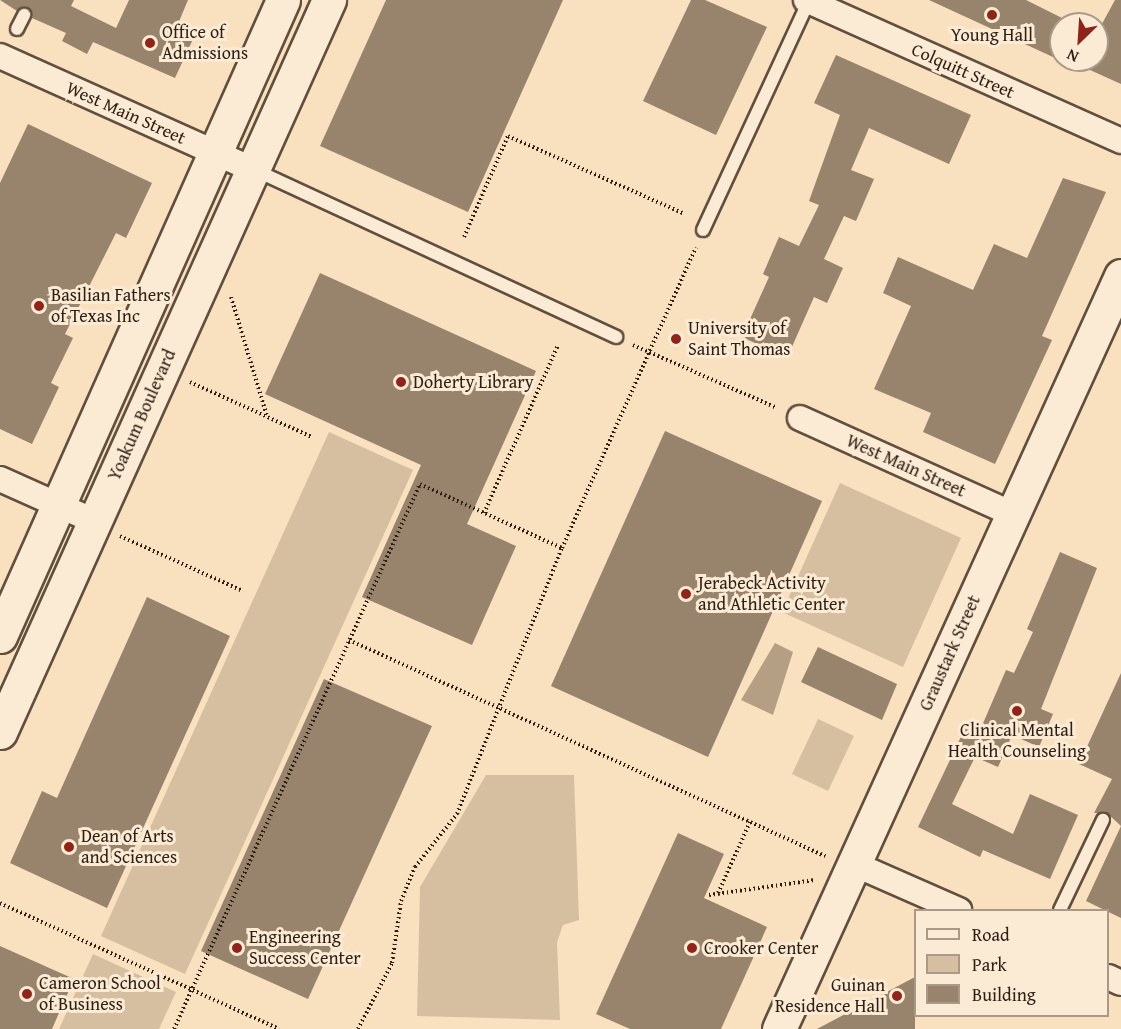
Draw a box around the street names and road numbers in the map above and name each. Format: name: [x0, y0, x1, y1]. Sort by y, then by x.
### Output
street label: Colquitt Street: [908, 39, 1018, 103]
street label: West Main Street: [63, 77, 189, 149]
street label: Yoakum Boulevard: [103, 346, 181, 484]
street label: West Main Street: [843, 430, 969, 502]
street label: Graustark Street: [915, 592, 985, 714]

